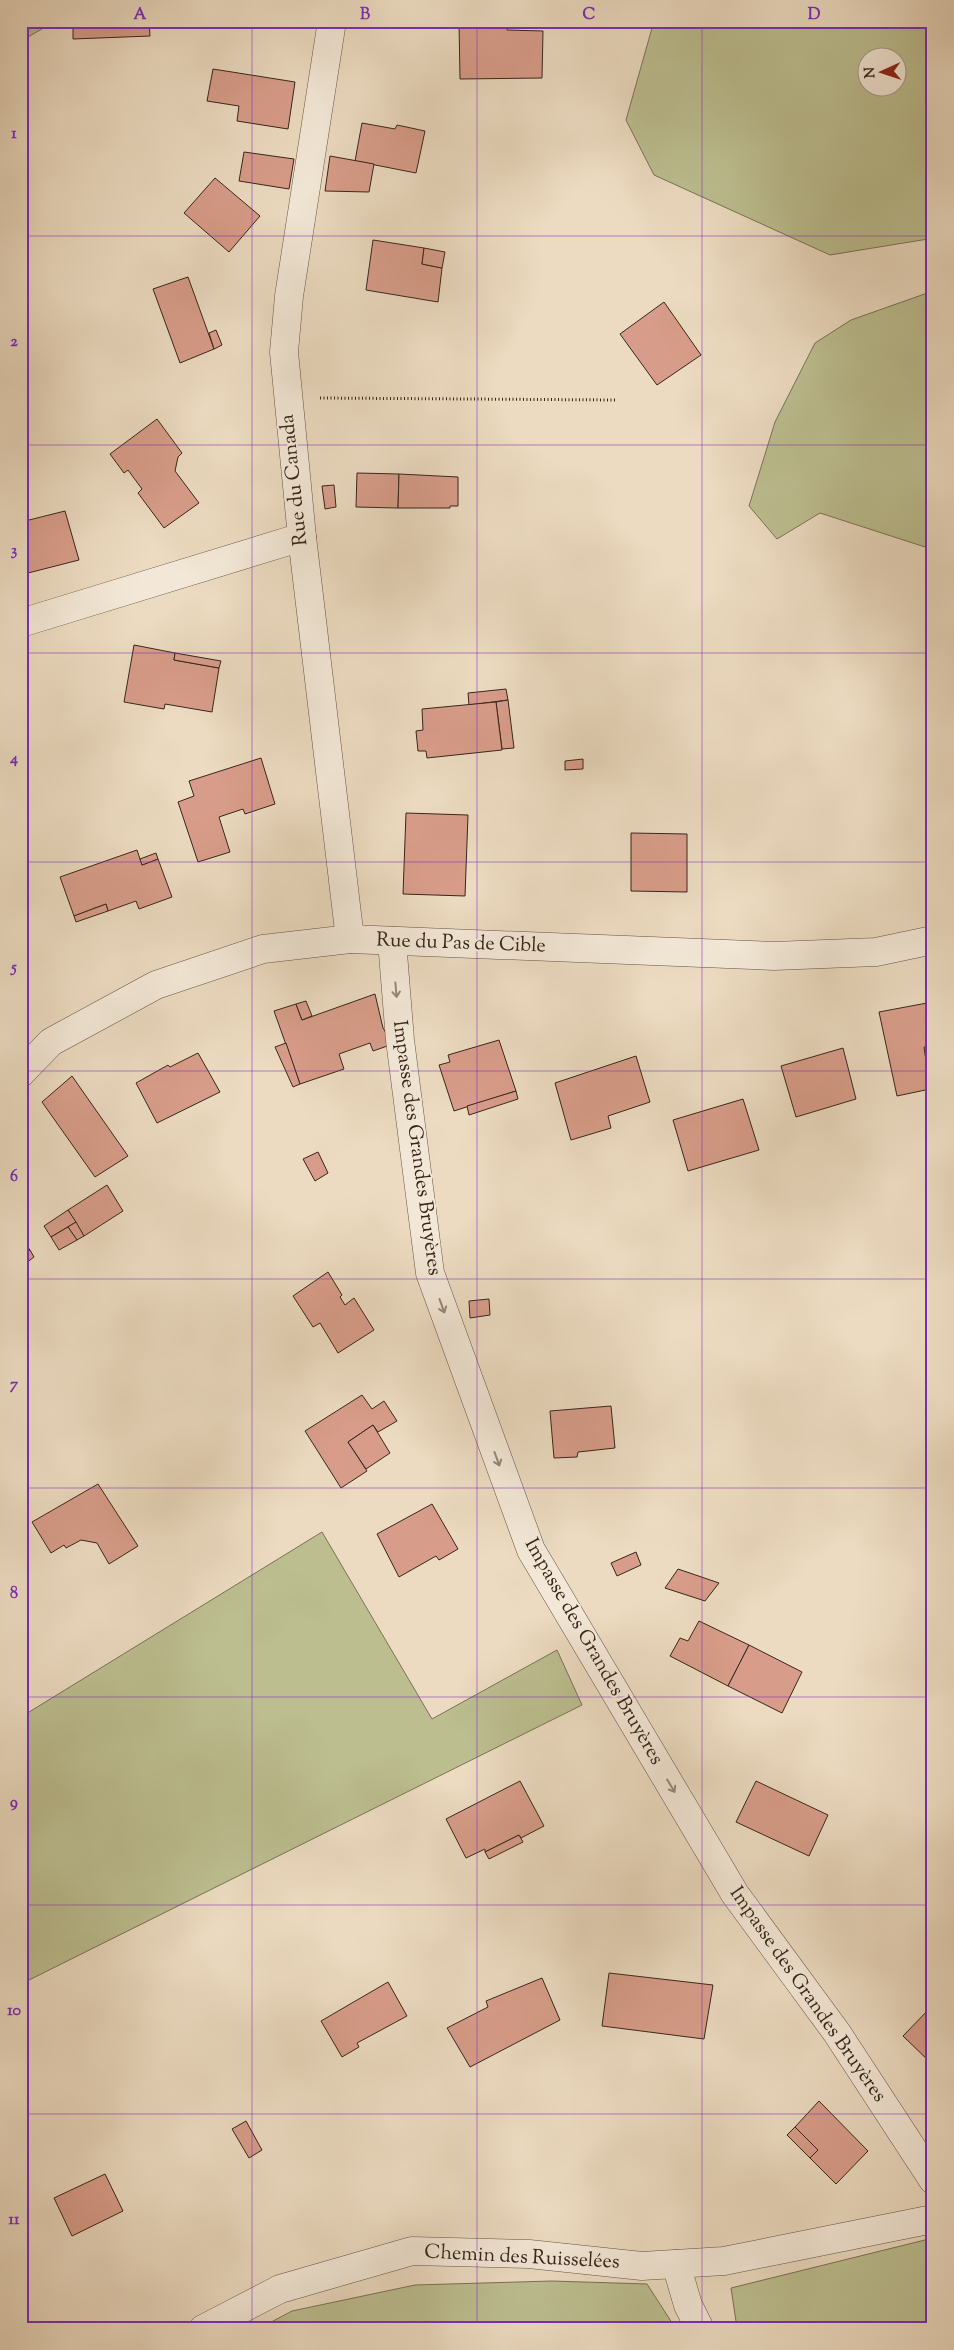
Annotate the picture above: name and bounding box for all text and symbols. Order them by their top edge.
text: A [134,4,147,27]
text: B [360,4,370,27]
text: C [583,4,596,27]
text: D [808,4,821,27]
north arrow [856,48,906,98]
text: N [861,66,881,79]
text: 1 [11,123,17,146]
text: 2 [10,331,18,354]
street label: Rue du Canada [274,413,316,547]
text: 3 [11,540,18,563]
text: 4 [9,748,18,771]
street label: Rue du Pas de Cible [376,927,546,961]
text: 5 [9,957,17,980]
one-way arrow [391,982,401,998]
street label: Impasse des Grandes Bruyères [384,1018,448,1278]
text: 6 [10,1166,18,1189]
one-way arrow [438,1298,447,1313]
text: 7 [10,1374,19,1397]
one-way arrow [493,1450,502,1466]
street label: Impasse des Grandes Bruyères [516,1533,670,1771]
text: 8 [10,1583,18,1606]
one-way arrow [667,1779,677,1793]
text: 9 [10,1792,18,1815]
street label: Impasse des Grandes Bruyères [721,1881,893,2109]
text: 10 [7,2000,21,2023]
text: 11 [9,2209,20,2232]
street label: Chemin des Ruisselées [424,2238,621,2278]

